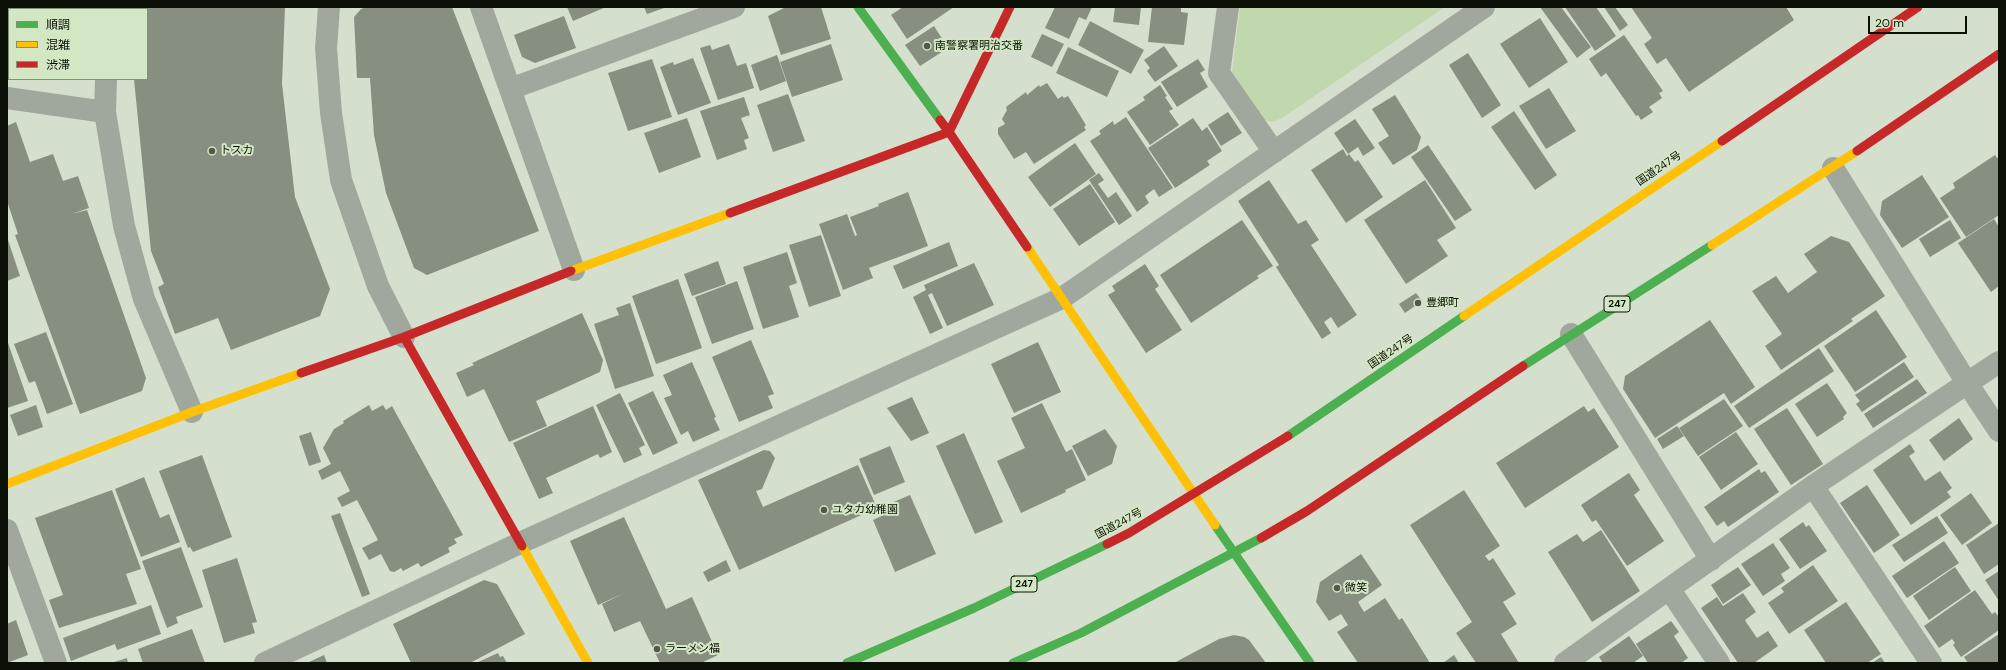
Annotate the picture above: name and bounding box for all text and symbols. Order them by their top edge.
legend [8,8,148,80]
scale bar [1870,8,1969,34]
text: 20 m [1875,15,1904,31]
text: 順調 [46,17,70,33]
text: 混雑 [46,37,70,53]
place label: 南警察署明治交番 [935,39,1023,53]
marker: 南警察署明治交番 [922,41,932,51]
text: 渋滞 [46,57,70,73]
place label: トスカ [220,144,253,158]
marker: トスカ [207,146,217,156]
street label: 国道247号 [1634,149,1684,189]
place label: 豊郷町 [1426,296,1459,310]
road number: 247 [1604,296,1630,312]
marker: 豊郷町 [1413,298,1423,308]
street label: 国道247号 [1366,332,1416,372]
place label: ユタカ幼稚園 [832,503,898,517]
marker: ユタカ幼稚園 [819,505,829,515]
street label: 国道247号 [1093,506,1145,542]
road number: 247 [1011,576,1037,592]
place label: 微笑 [1345,581,1367,595]
marker: 微笑 [1332,583,1342,593]
place label: ラーメン福 [665,642,720,656]
marker: ラーメン福 [652,644,662,654]

